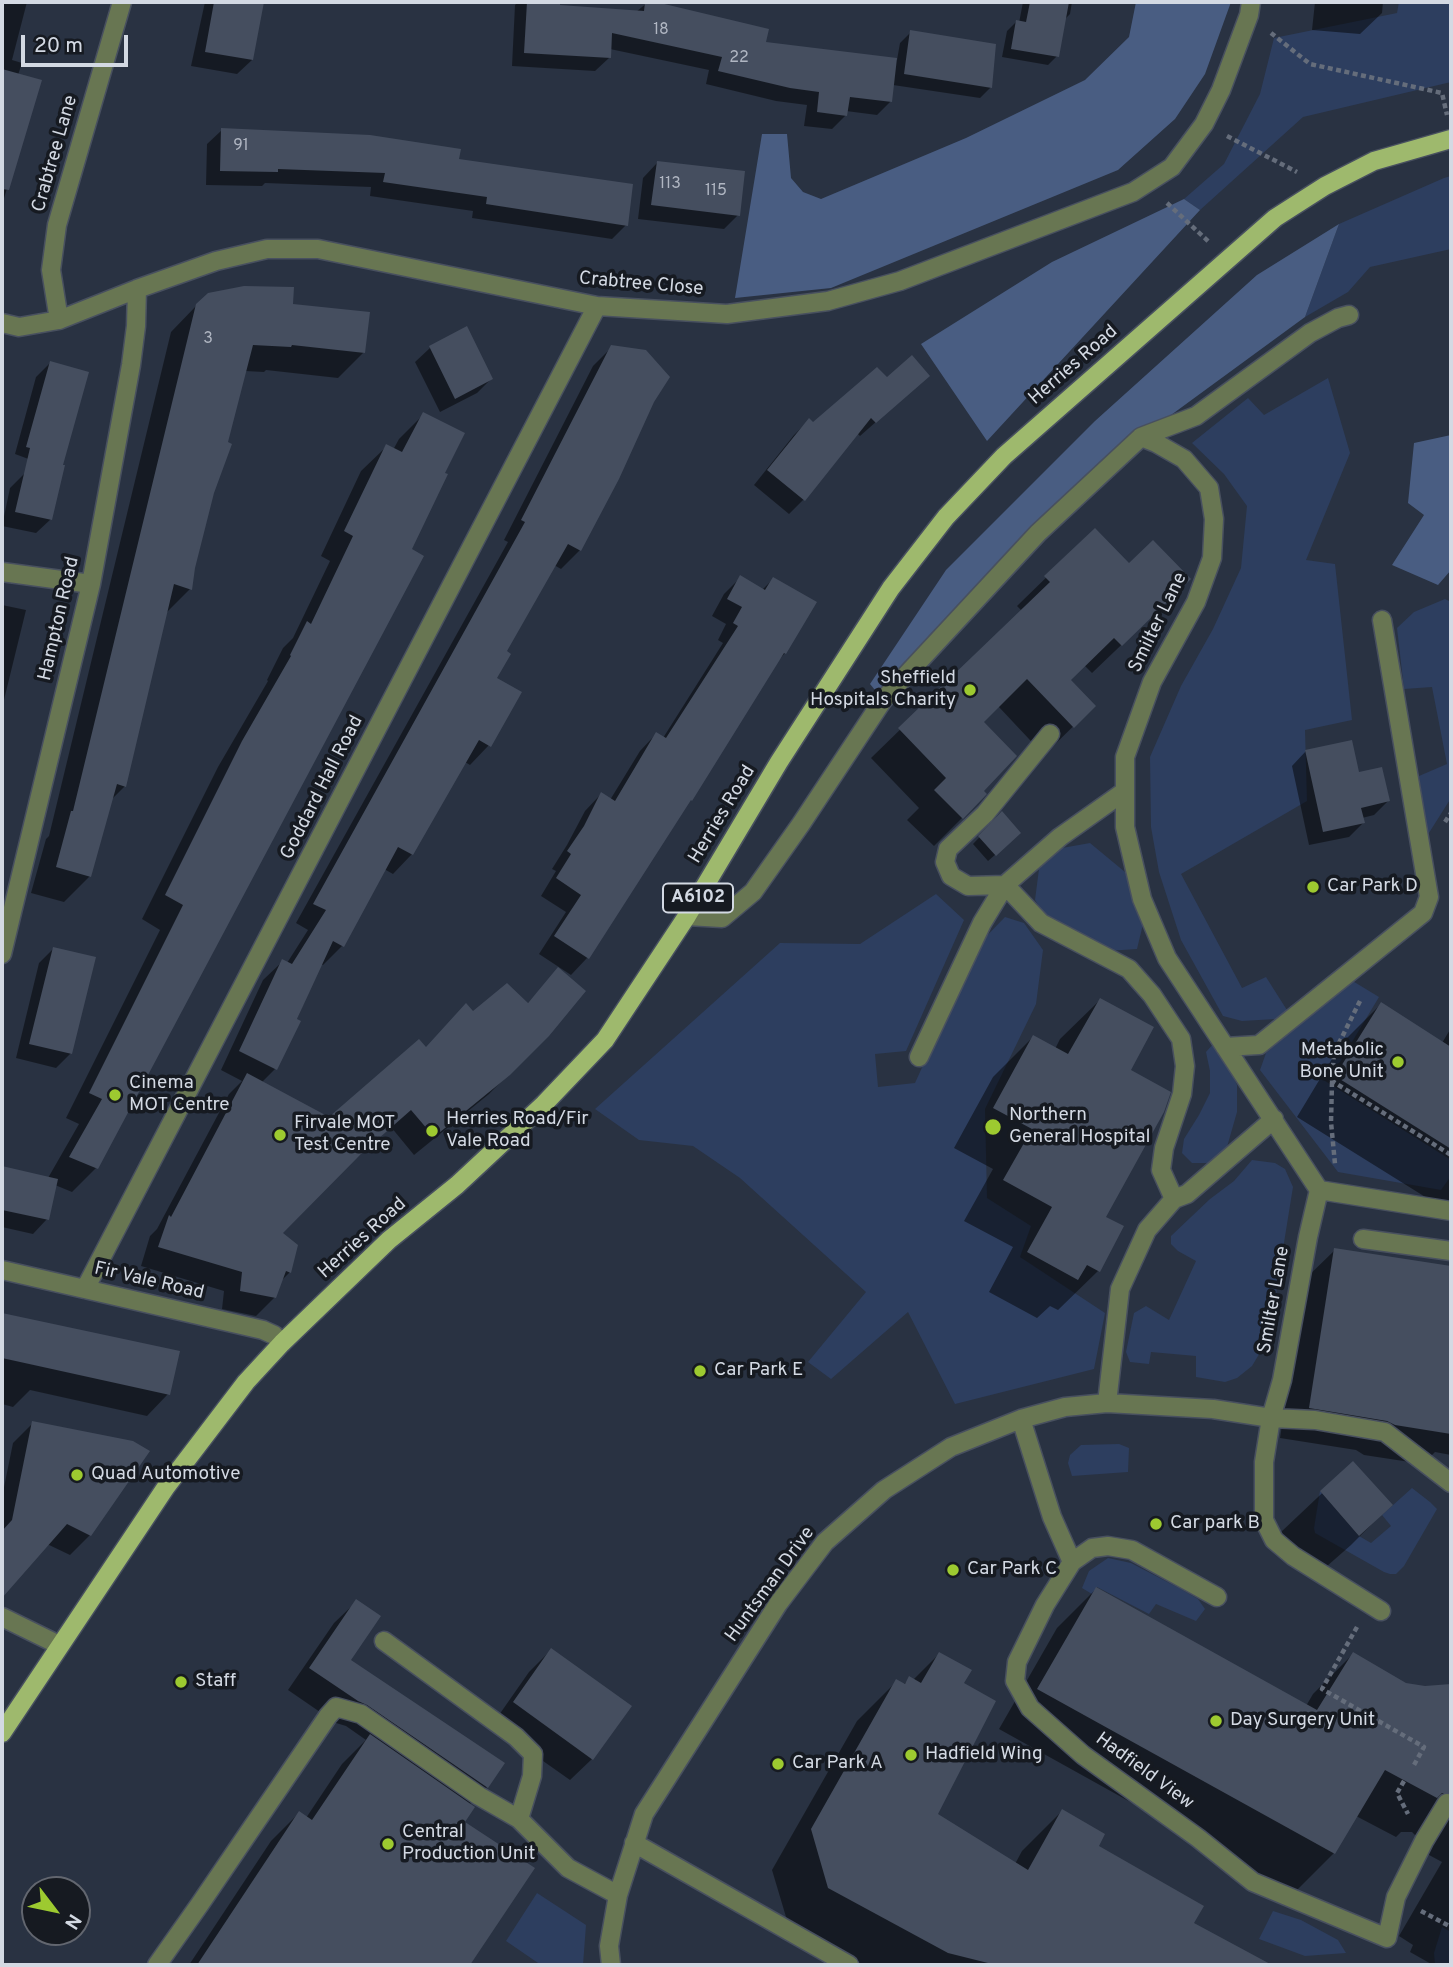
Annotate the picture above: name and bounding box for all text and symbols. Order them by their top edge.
scale bar [24,21,131,65]
house number: 18 [653,21,669,41]
text: 20 m [34,33,83,60]
house number: 22 [729,49,749,69]
street label: Crabtree Lane [28,93,84,215]
house number: 91 [233,137,249,157]
house number: 113 [659,175,681,195]
house number: 115 [705,182,727,202]
street label: Crabtree Close [578,268,704,302]
street label: Herries Road [1025,321,1123,411]
house number: 3 [203,330,213,350]
street label: Hampton Road [35,555,85,683]
street label: Smilter Lane [1125,569,1193,677]
place label: Sheffield Hospitals Charity [810,668,956,712]
marker: Sheffield Hospitals Charity [962,682,978,698]
street label: Goddard Hall Road [277,712,369,864]
street label: Herries Road [685,762,761,868]
place label: Car Park D [1327,876,1418,898]
marker: Car Park D [1305,879,1321,895]
road number: A6102 [663,884,733,912]
place label: Metabolic Bone Unit [1299,1040,1384,1084]
marker: Metabolic Bone Unit [1390,1054,1406,1070]
place label: Cinema MOT Centre [129,1073,230,1117]
marker: Cinema MOT Centre [107,1087,123,1103]
place label: Northern General Hospital [1009,1105,1151,1149]
place label: Herries Road/Fir Vale Road [446,1109,589,1153]
place label: Firvale MOT Test Centre [294,1113,395,1157]
marker: Northern General Hospital [983,1117,1003,1137]
marker: Herries Road/Fir Vale Road [424,1123,440,1139]
marker: Firvale MOT Test Centre [272,1127,288,1143]
street label: Herries Road [314,1194,412,1284]
street label: Smilter Lane [1254,1245,1296,1355]
street label: Fir Vale Road [92,1258,206,1306]
place label: Car Park E [714,1360,803,1382]
marker: Car Park E [692,1363,708,1379]
place label: Quad Automotive [91,1464,240,1486]
marker: Quad Automotive [69,1467,85,1483]
place label: Car park B [1170,1513,1260,1535]
marker: Car park B [1148,1516,1164,1532]
street label: Huntsman Drive [721,1523,821,1647]
place label: Car Park C [967,1559,1057,1581]
marker: Car Park C [945,1562,961,1578]
place label: Staff [195,1671,236,1693]
marker: Staff [173,1674,189,1690]
place label: Day Surgery Unit [1230,1710,1375,1732]
marker: Day Surgery Unit [1208,1713,1224,1729]
street label: Hadfield View [1090,1729,1198,1815]
place label: Hadfield Wing [925,1744,1043,1766]
marker: Hadfield Wing [903,1747,919,1763]
place label: Car Park A [792,1753,883,1775]
marker: Car Park A [770,1756,786,1772]
place label: Central Production Unit [402,1822,535,1866]
marker: Central Production Unit [380,1836,396,1852]
north arrow [21,1876,91,1946]
text: N [58,1909,86,1933]

